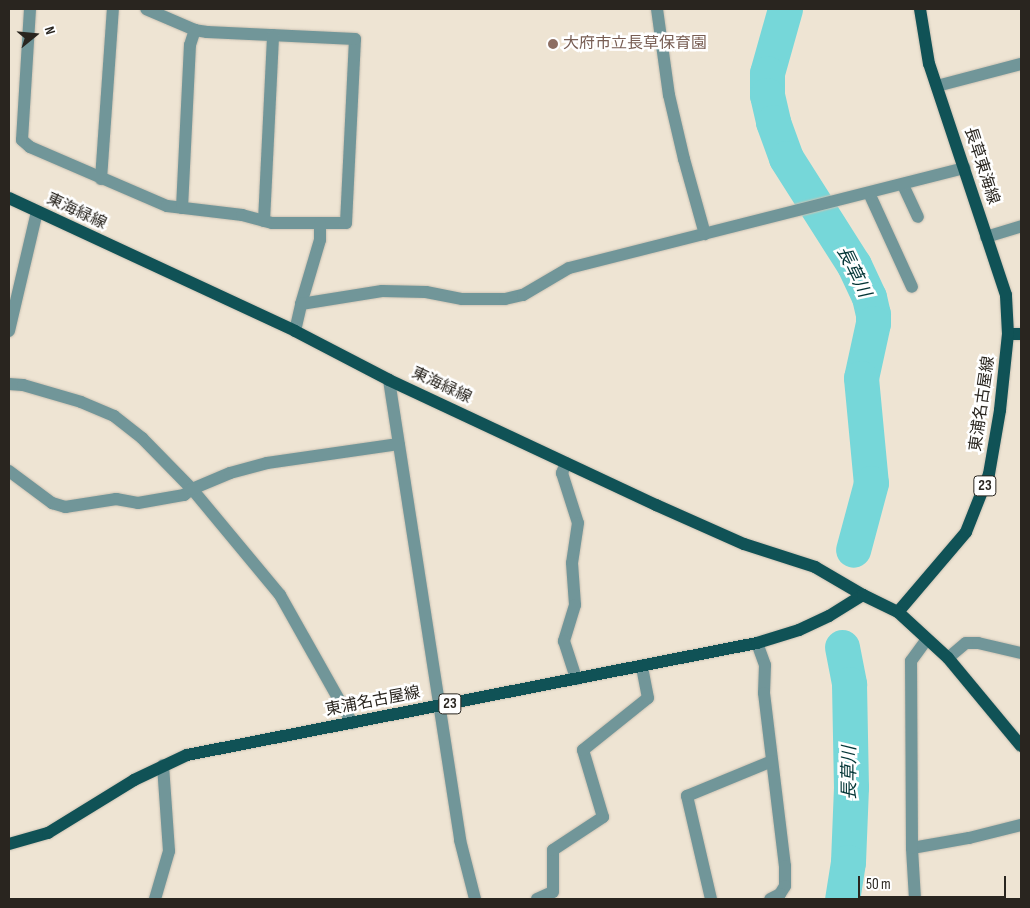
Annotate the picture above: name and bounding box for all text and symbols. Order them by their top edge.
north arrow [10,10,60,60]
text: N [41,24,59,37]
place label: 大府市立長草保育園 [563,34,707,54]
marker: 大府市立長草保育園 [547,38,559,50]
street label: 長草東海線 [960,125,1002,207]
street label: 東海緑線 [43,190,109,234]
water label: 長草川 [831,243,875,301]
street label: 東浦名古屋線 [967,355,999,453]
street label: 東海緑線 [408,364,474,408]
road number: 23 [972,474,998,498]
street label: 東浦名古屋線 [324,683,422,721]
road number: 23 [438,692,462,716]
water label: 長草川 [839,746,861,800]
scale bar [860,866,1008,898]
text: 50 m [866,875,891,894]

